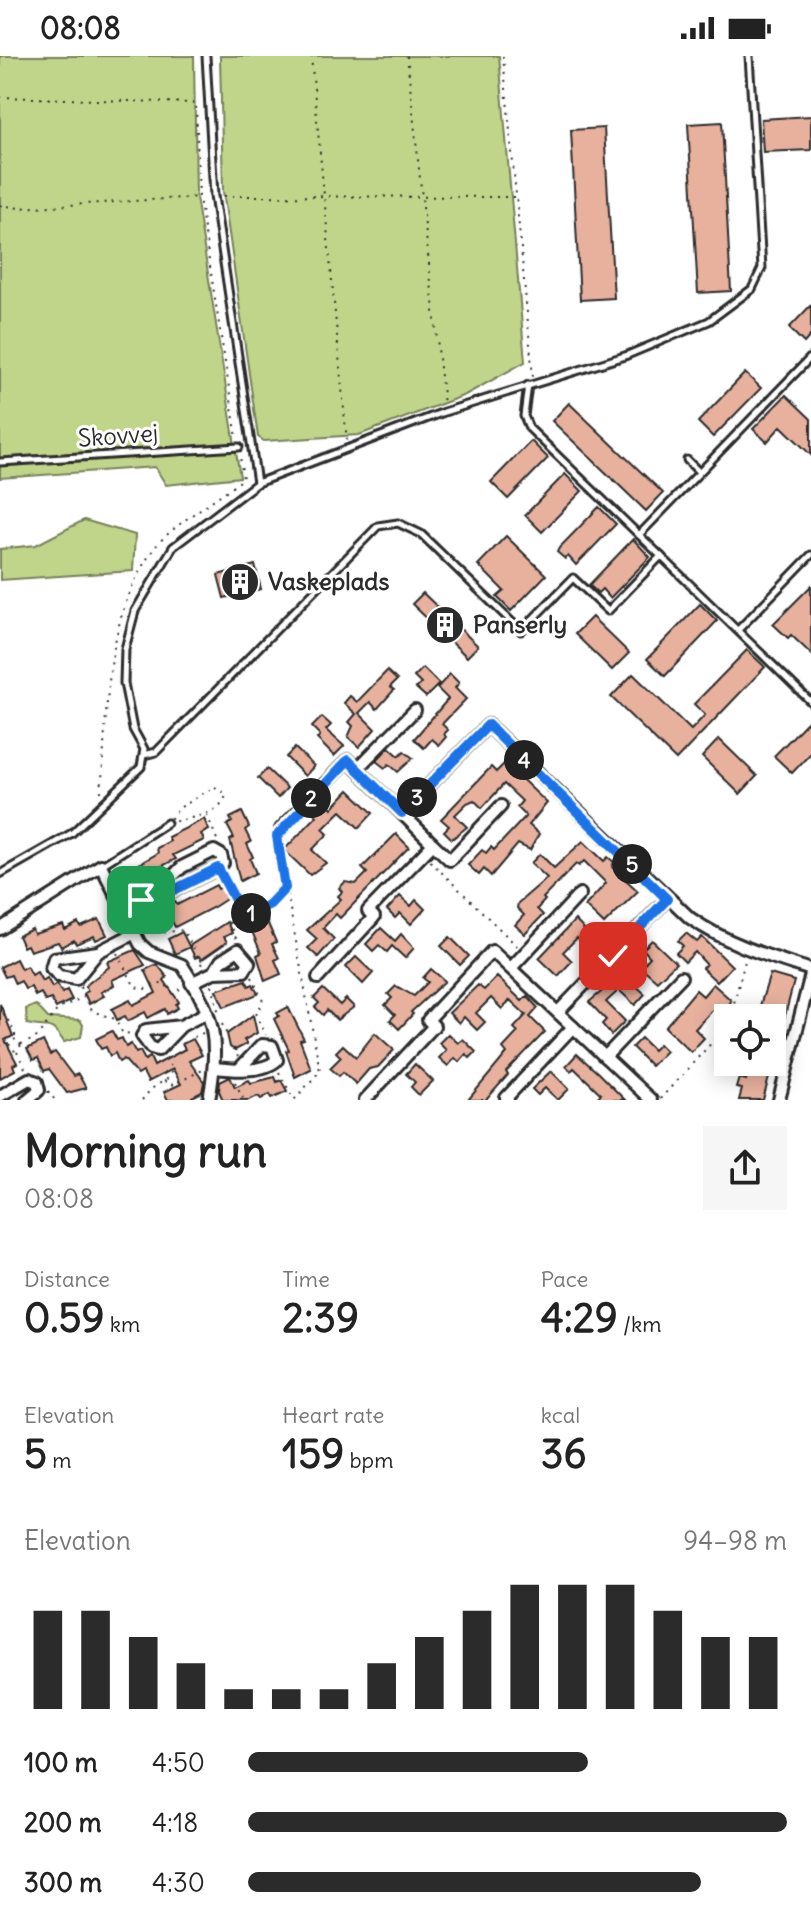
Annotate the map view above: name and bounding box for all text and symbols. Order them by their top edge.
text: 08:08 [40,9,121,47]
street label: Skovvej [77,417,159,453]
building icon: Vaskeplads [219,561,261,603]
place label: Vaskeplads [268,566,389,596]
building icon: Panserly [424,604,466,646]
place label: Panserly [473,609,567,639]
pin: 4 [504,740,544,780]
text: 4 [518,746,530,774]
pin: 3 [397,777,437,817]
pin: 2 [291,778,331,818]
text: 3 [411,783,423,811]
text: 2 [305,784,317,812]
pin: 5 [612,844,652,884]
text: 5 [626,850,638,878]
pin [107,866,175,934]
icon: arrive [119,878,163,922]
pin: 1 [231,893,271,933]
text: 1 [247,899,255,927]
pin [579,922,647,990]
icon: check [591,934,635,978]
map controls [714,1004,786,1076]
button: locate [714,1004,786,1076]
text: Morning run [24,1124,267,1179]
button: share [703,1126,787,1210]
text: 08:08 [24,1182,94,1215]
text: Distance [24,1265,110,1293]
text: Time [282,1265,330,1293]
text: Pace [541,1265,588,1293]
text: 0.59 [24,1293,105,1343]
text: 2:39 [282,1293,359,1343]
text: 4:29 [541,1293,618,1343]
text: km [105,1310,140,1338]
text: /km [618,1310,662,1338]
text: Elevation [24,1401,114,1429]
text: Heart rate [282,1401,384,1429]
text: kcal [541,1401,580,1429]
text: 5 [24,1429,47,1479]
text: 159 [282,1429,344,1479]
text: 36 [541,1429,586,1479]
text: m [47,1446,72,1474]
text: bpm [344,1446,393,1474]
text: Elevation [24,1524,131,1557]
text: 94–98 m [683,1524,787,1557]
text: 100 m [24,1746,98,1779]
text: 4:50 [152,1746,205,1779]
text: 200 m [24,1806,101,1839]
text: 4:18 [152,1806,198,1839]
text: 300 m [24,1866,102,1899]
text: 4:30 [152,1866,205,1899]

